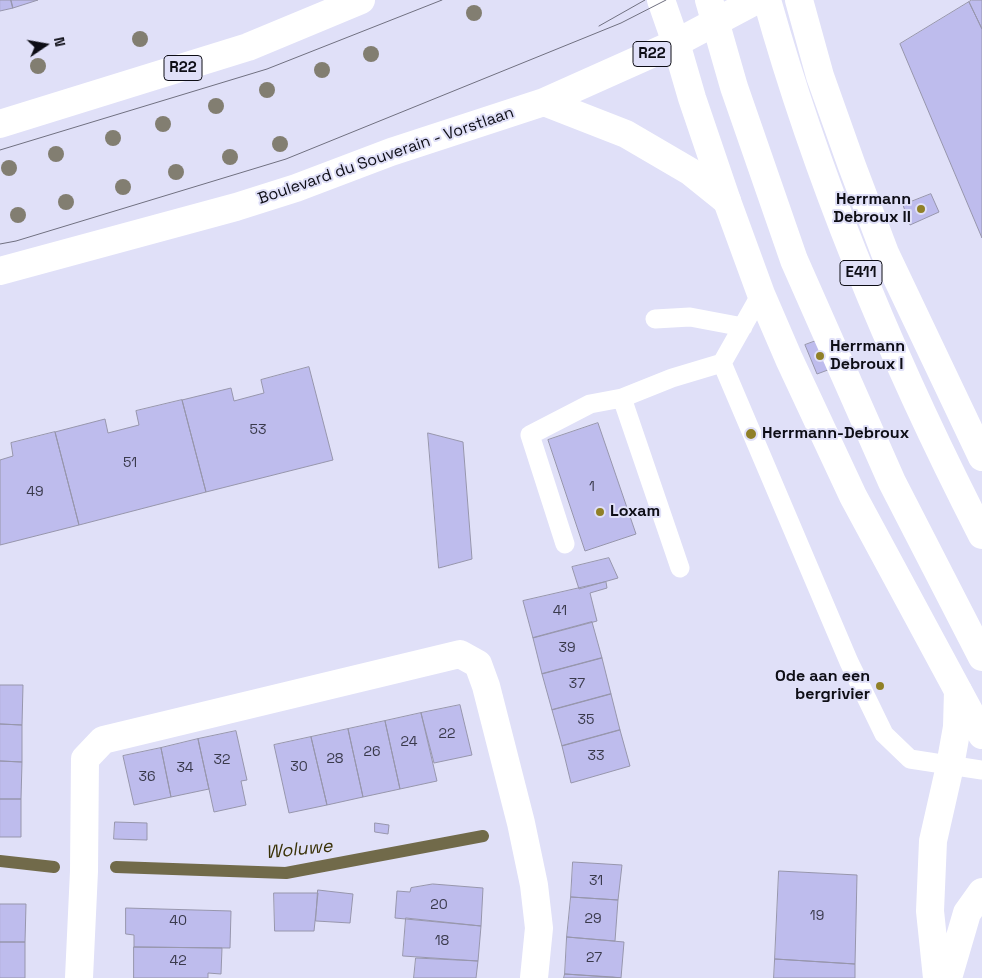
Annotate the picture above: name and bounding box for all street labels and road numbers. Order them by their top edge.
road number: R22 [633,42,671,66]
road number: R22 [164,56,202,80]
street label: Boulevard du Souverain - Vorstlaan [255,103,517,209]
road number: E411 [840,260,882,286]

